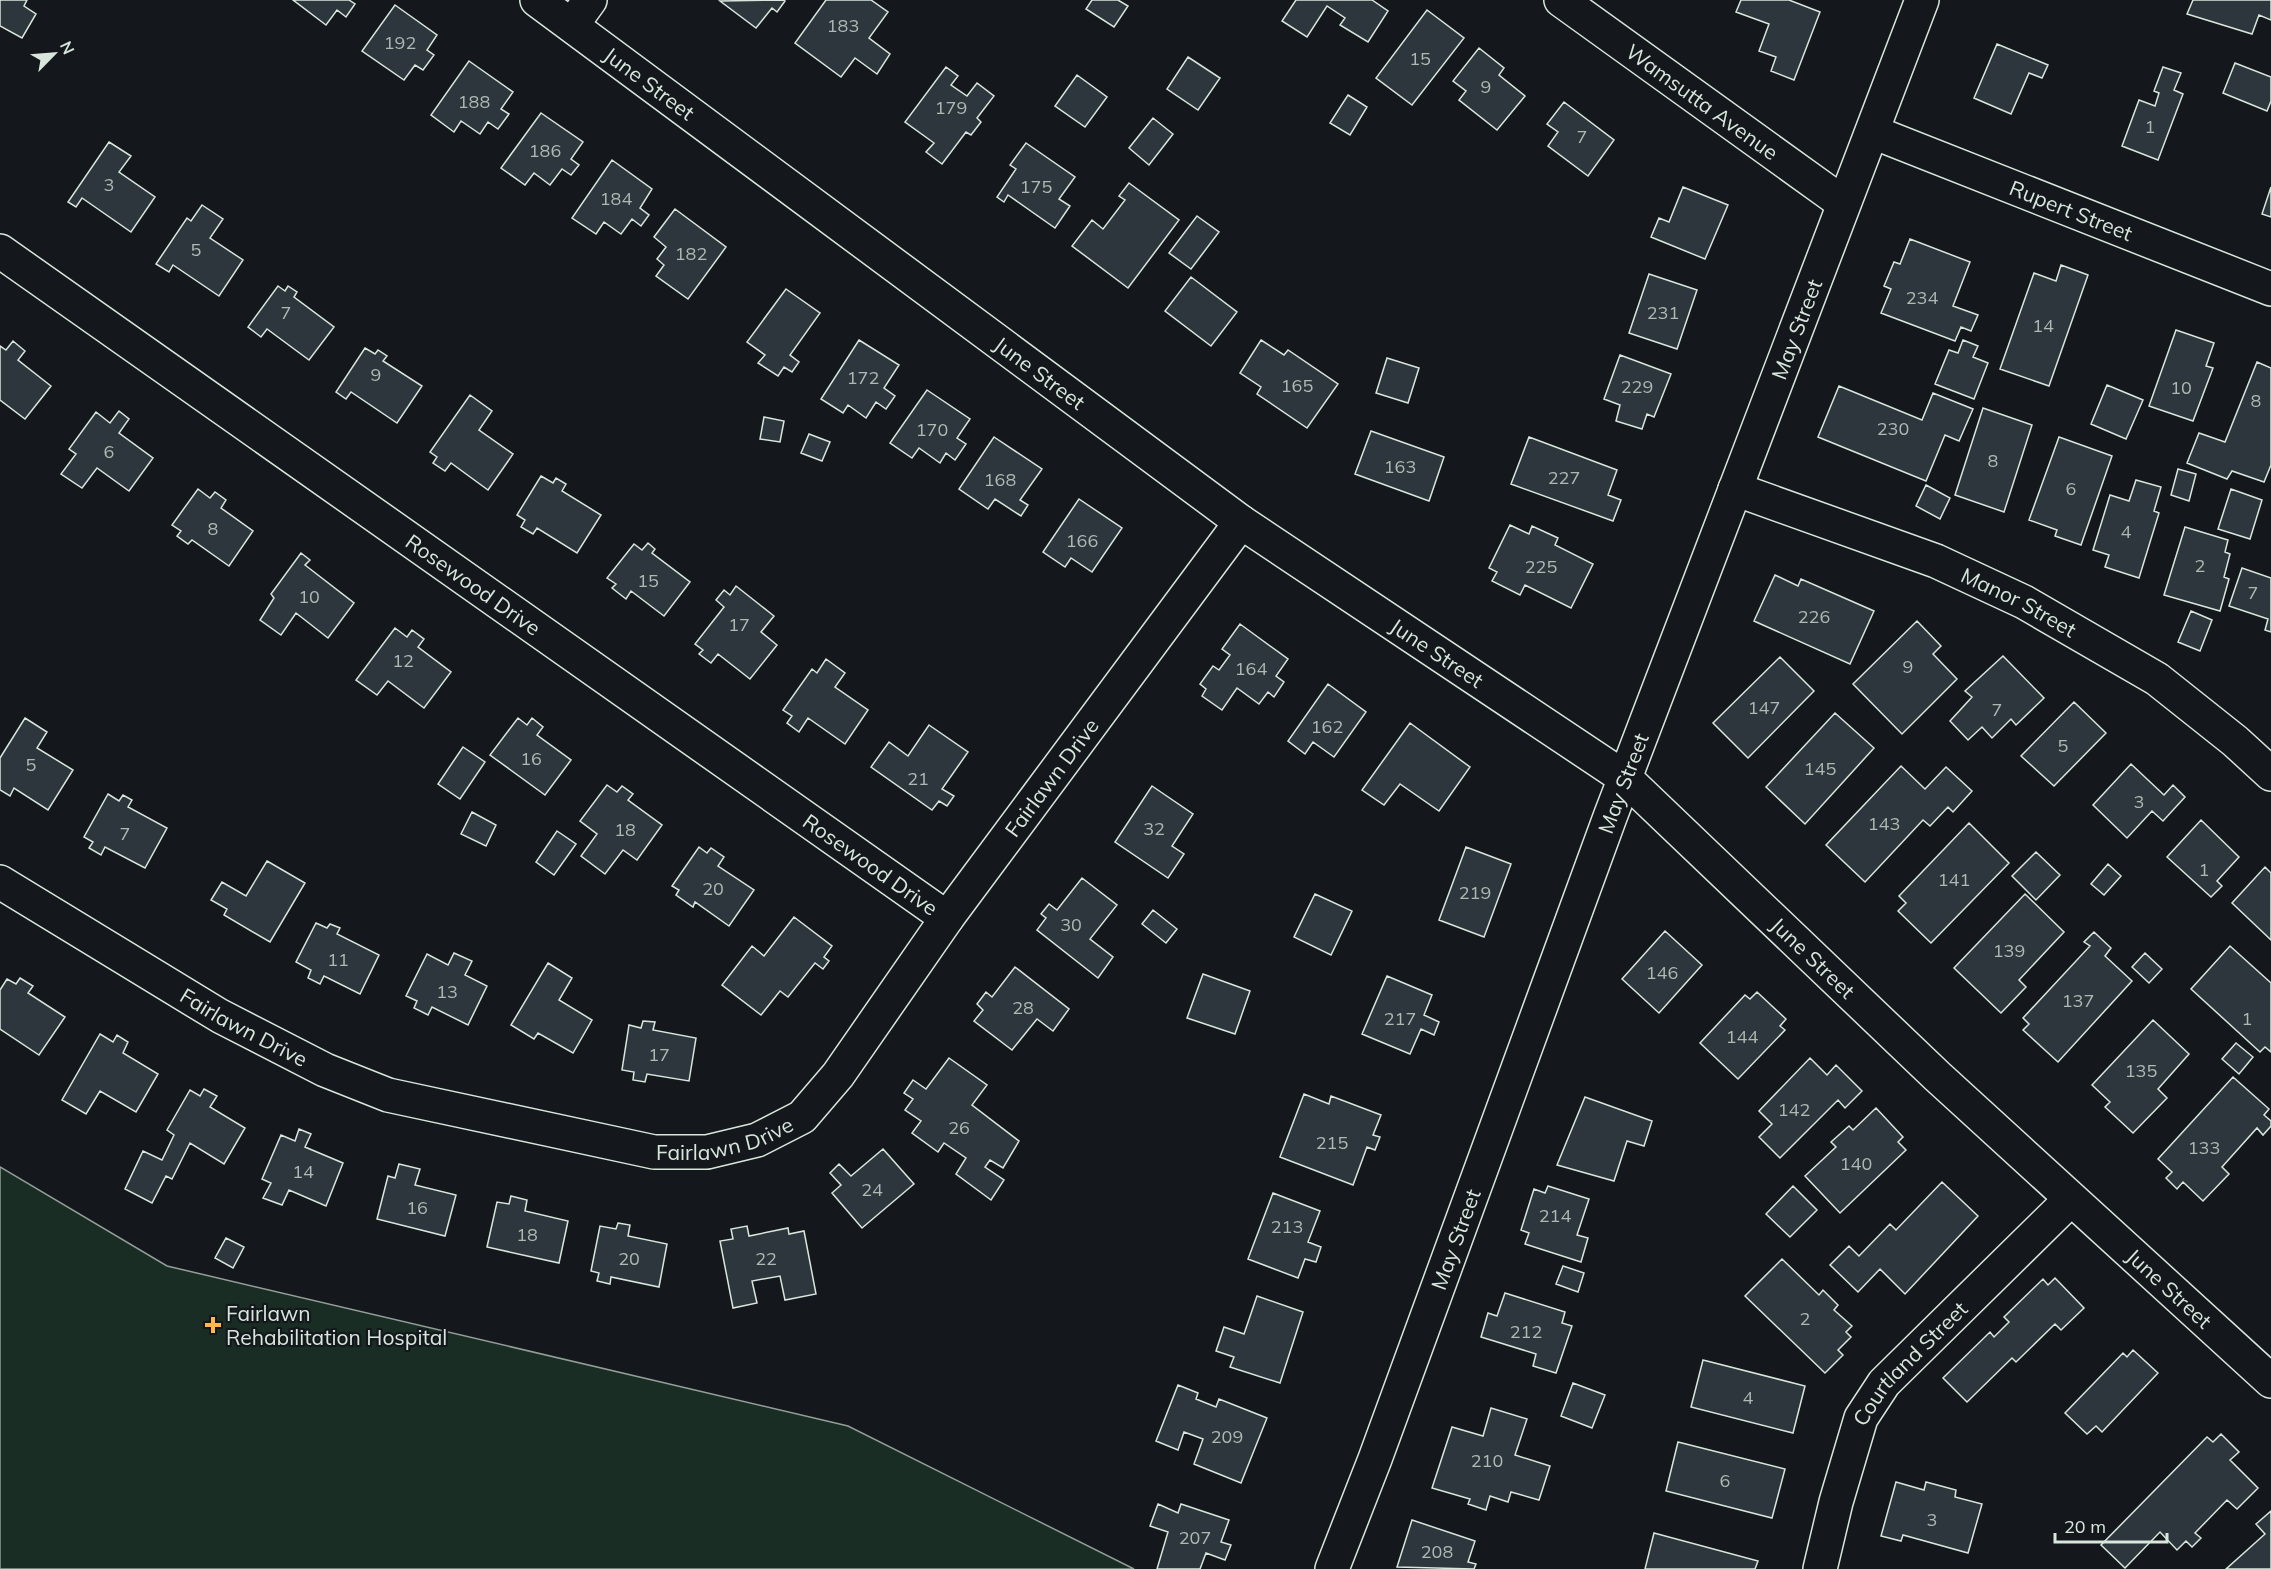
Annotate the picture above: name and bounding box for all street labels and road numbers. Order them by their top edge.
street label: Wamsutta Avenue [1621,38,1783,165]
street label: June Street [599,41,700,126]
street label: Rupert Street [2006,174,2136,246]
street label: May Street [1765,275,1827,383]
street label: June Street [989,331,1090,415]
street label: Rosewood Drive [401,528,546,641]
street label: Manor Street [1957,562,2081,643]
street label: June Street [1386,612,1488,693]
street label: Fairlawn Drive [999,713,1104,842]
street label: May Street [1592,729,1654,837]
street label: Rosewood Drive [798,808,943,921]
street label: June Street [1766,911,1861,1004]
street label: Fairlawn Drive [176,982,312,1072]
street label: Fairlawn Drive [656,1111,797,1165]
street label: May Street [1425,1185,1486,1293]
street label: June Street [2121,1243,2217,1334]
street label: Courtland Street [1847,1296,1972,1430]

